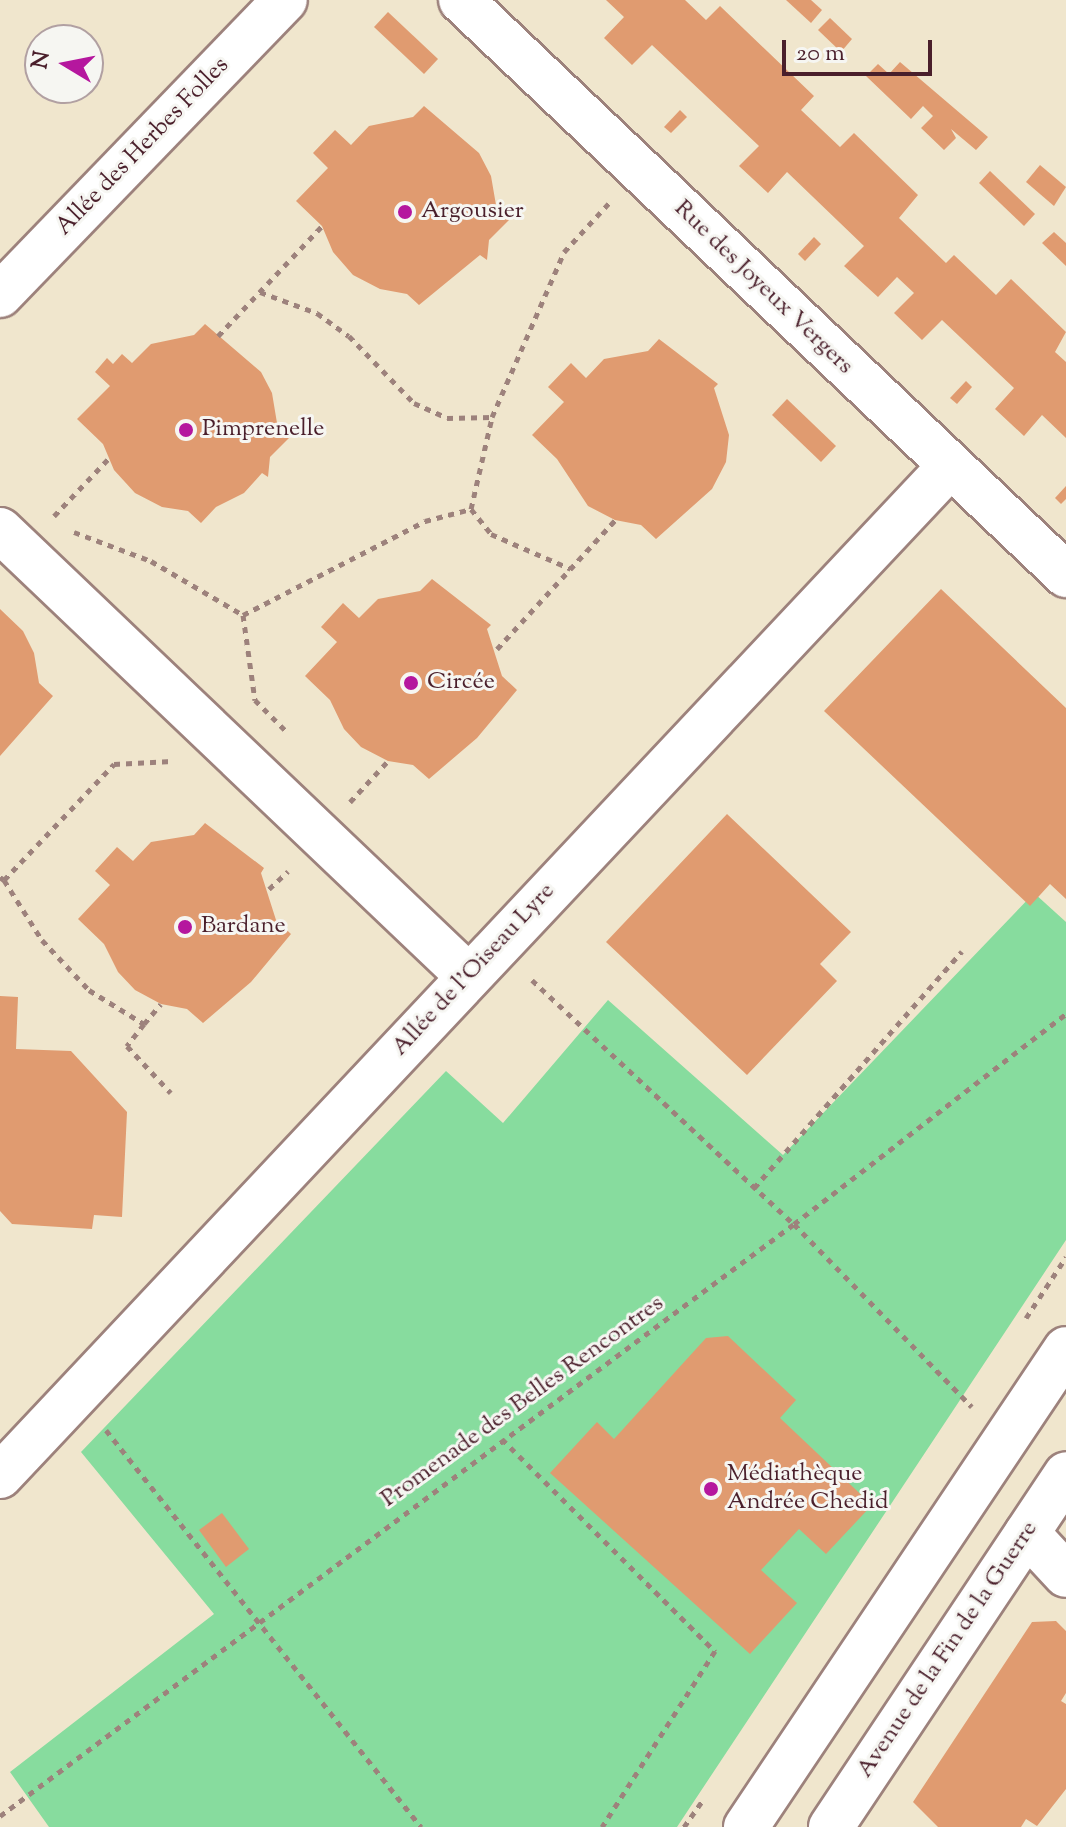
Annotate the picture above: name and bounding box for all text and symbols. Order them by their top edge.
north arrow [24,24,104,104]
scale bar [786,24,936,74]
text: 20 m [796,37,845,71]
text: N [25,49,60,72]
street label: Allée des Herbes Folles [50,52,236,242]
street label: Rue des Joyeux Vergers [667,195,859,381]
place label: Argousier [421,198,524,226]
marker: Argousier [396,203,414,221]
place label: Pimprenelle [202,416,324,444]
marker: Pimprenelle [177,421,195,439]
place label: Circée [427,669,495,697]
marker: Circée [402,674,420,692]
street label: Allée de l'Oiseau Lyre [386,878,562,1062]
place label: Bardane [201,913,286,941]
marker: Bardane [176,918,194,936]
street label: Promenade des Belles Rencontres [376,1290,670,1514]
place label: Médiathèque Andrée Chedid [727,1461,888,1517]
marker: Médiathèque Andrée Chedid [702,1480,720,1498]
street label: Avenue de la Fin de la Guerre [851,1516,1045,1784]

